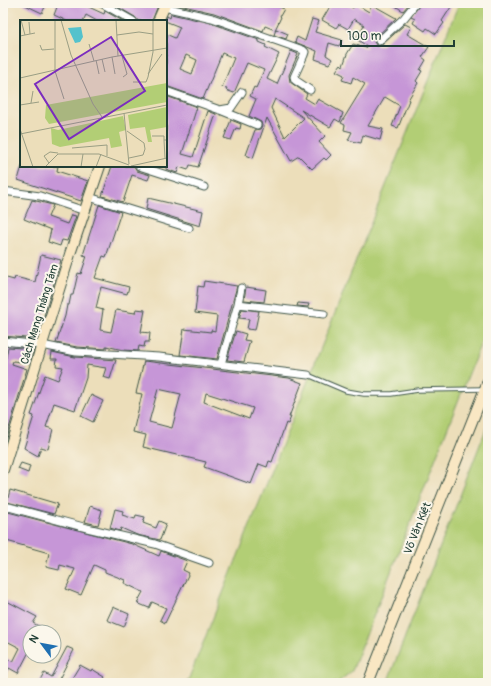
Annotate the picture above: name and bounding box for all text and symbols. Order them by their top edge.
inset map [20,20,167,167]
scale bar [341,22,454,48]
text: 100 m [347,29,382,44]
street label: Cách Mạng Tháng Tám [18,262,61,366]
street label: Võ Văn Kiệt [401,500,434,556]
north arrow [22,624,62,664]
text: N [26,632,42,646]

